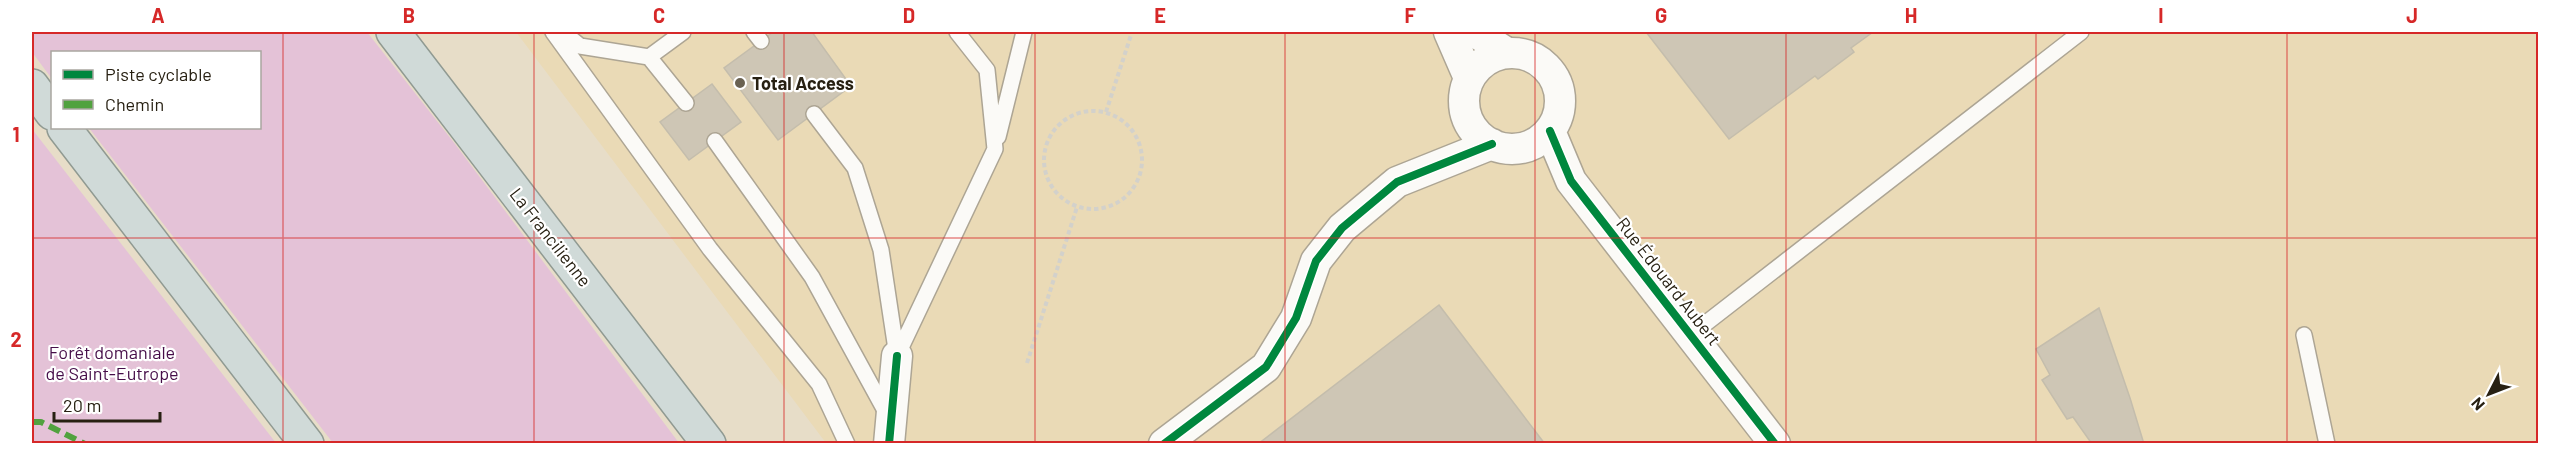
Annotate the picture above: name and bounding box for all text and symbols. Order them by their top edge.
text: A [151,3,165,27]
text: B [403,3,415,27]
text: C [653,3,665,27]
text: D [903,3,915,27]
text: E [1154,3,1166,27]
text: F [1404,3,1416,27]
text: G [1655,3,1667,27]
text: H [1905,3,1917,27]
text: I [2158,3,2164,27]
text: J [2406,3,2418,27]
legend [51,51,261,129]
text: Piste cyclable [105,63,212,85]
place label: Total Access [752,72,854,94]
marker: Total Access [733,76,747,90]
text: Chemin [105,93,164,115]
text: 1 [12,122,20,146]
street label: La Francilienne [506,183,596,291]
street label: Rue Édouard Aubert [1612,213,1726,349]
text: 2 [10,327,22,351]
park label: Forêt domaniale de Saint-Eutrope [45,341,179,384]
north arrow [2459,364,2519,424]
scale bar [54,385,160,423]
text: 20 m [63,394,101,416]
text: N [2467,394,2488,415]

